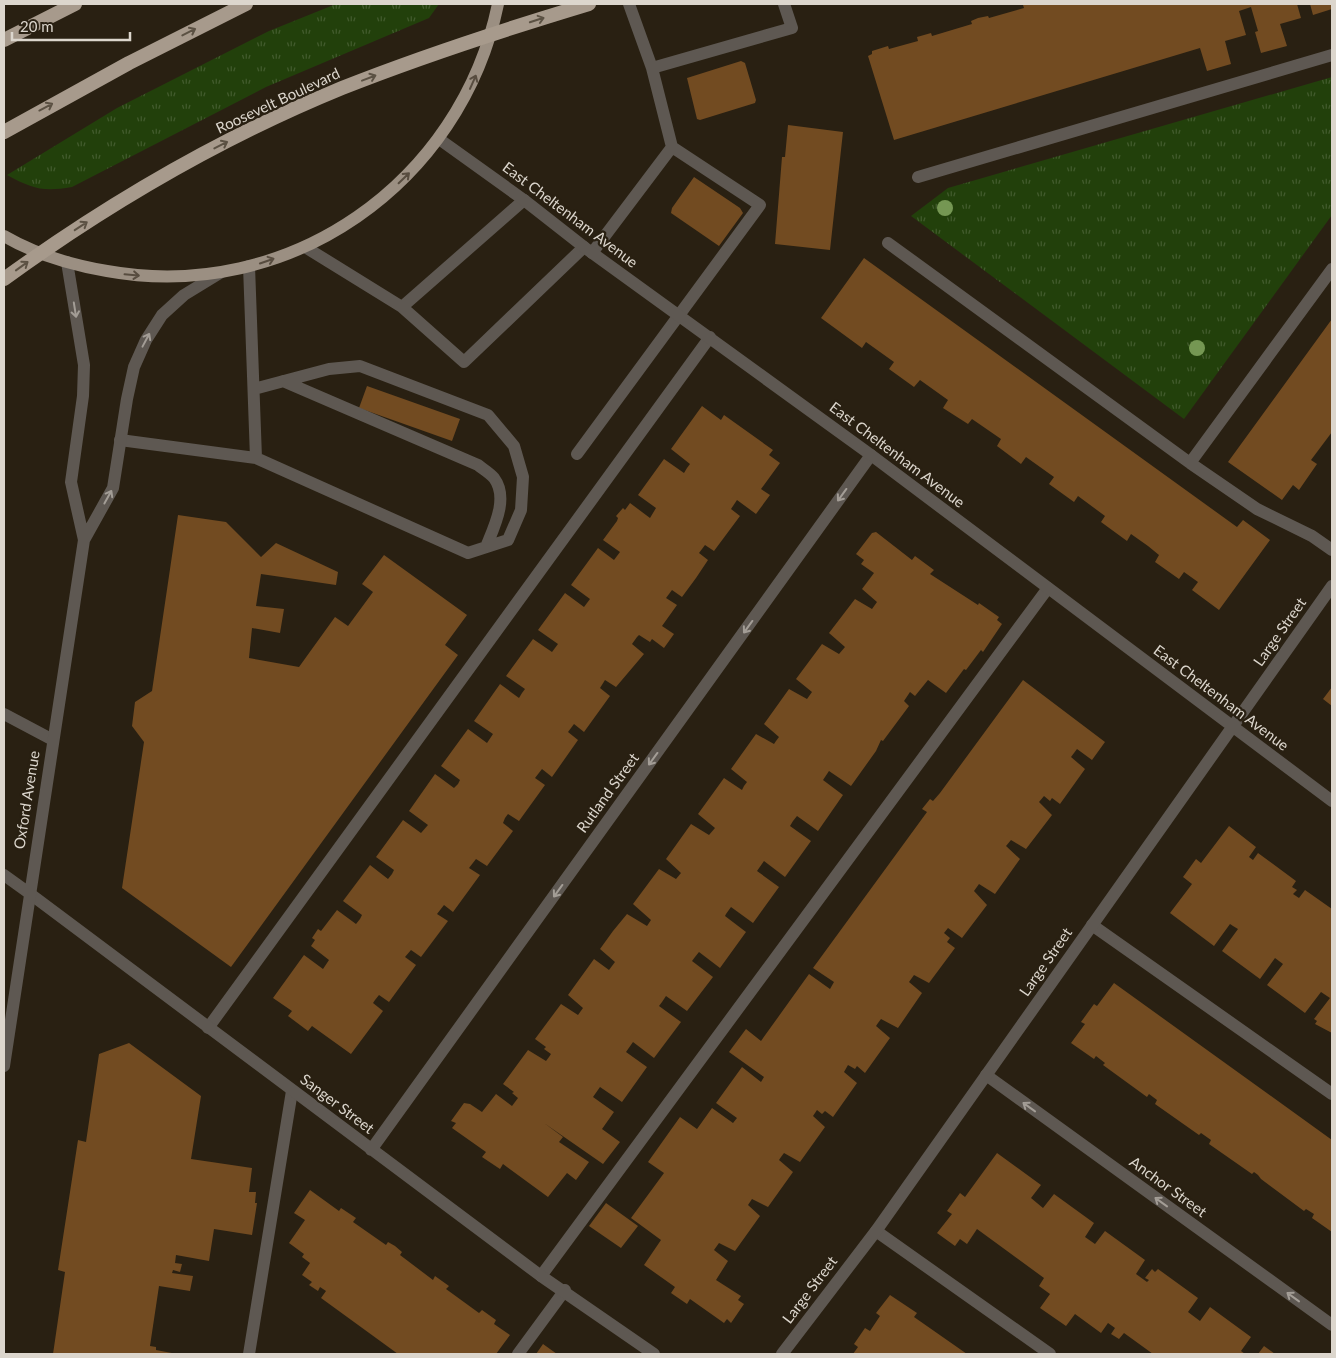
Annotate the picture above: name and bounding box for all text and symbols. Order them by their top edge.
scale bar [12,10,130,42]
one-way arrow [529,15,545,24]
text: 20 m [20,17,54,35]
one-way arrow [182,27,197,37]
street label: Roosevelt Boulevard [213,63,342,137]
one-way arrow [361,73,376,82]
one-way arrow [469,75,479,90]
one-way arrow [38,102,52,112]
one-way arrow [214,140,229,150]
street label: East Cheltenham Avenue [500,158,642,271]
one-way arrow [398,172,411,184]
one-way arrow [73,221,87,231]
one-way arrow [259,256,275,266]
one-way arrow [15,261,29,271]
one-way arrow [124,270,140,280]
one-way arrow [71,302,81,318]
one-way arrow [141,333,151,348]
street label: East Cheltenham Avenue [827,398,969,511]
one-way arrow [837,488,847,502]
one-way arrow [104,490,113,505]
street label: Large Street [1249,593,1310,669]
one-way arrow [742,620,753,633]
street label: East Cheltenham Avenue [1151,641,1293,754]
street label: Oxford Avenue [9,749,43,850]
street label: Rutland Street [572,749,642,836]
one-way arrow [648,752,658,766]
one-way arrow [553,884,563,898]
street label: Large Street [1015,923,1076,999]
street label: Sanger Street [297,1070,379,1137]
one-way arrow [1022,1102,1036,1112]
street label: Anchor Street [1126,1152,1211,1221]
one-way arrow [1154,1197,1168,1207]
street label: Large Street [778,1252,841,1327]
one-way arrow [1286,1292,1300,1302]

